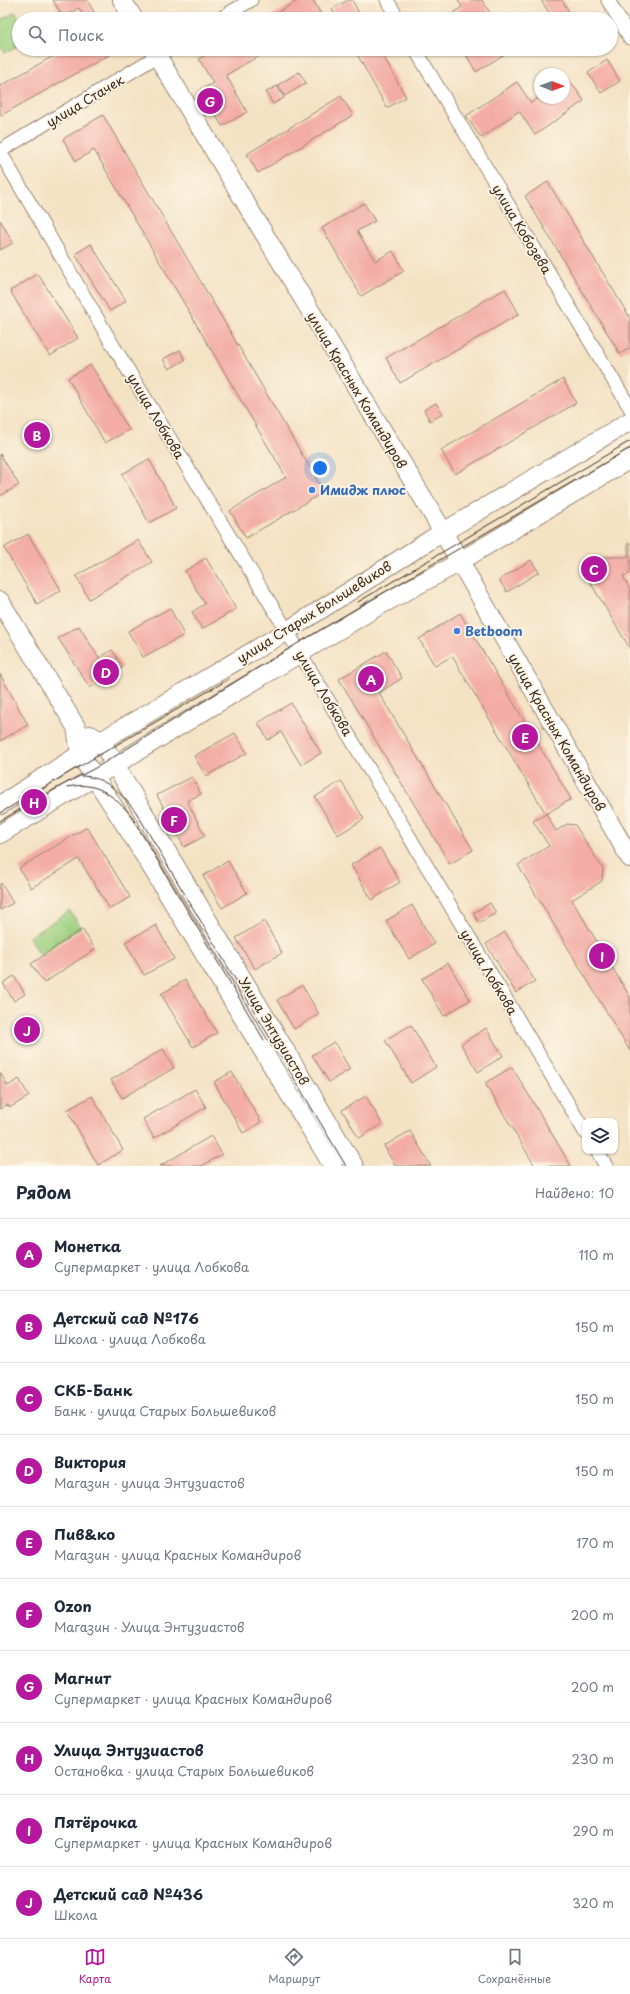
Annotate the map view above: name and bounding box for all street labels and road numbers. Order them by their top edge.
street label: улица Стачек [42,70,127,131]
street label: улица Кобозева [488,180,557,278]
street label: улица Красных Командиров [303,308,412,472]
street label: улица Лобкова [123,369,190,463]
street label: улица Старых Большевиков [233,556,395,667]
street label: улица Лобкова [291,646,358,740]
street label: улица Красных Командиров [504,649,611,815]
street label: улица Лобкова [456,925,523,1019]
street label: Улица Энтузиастов [235,973,314,1088]

